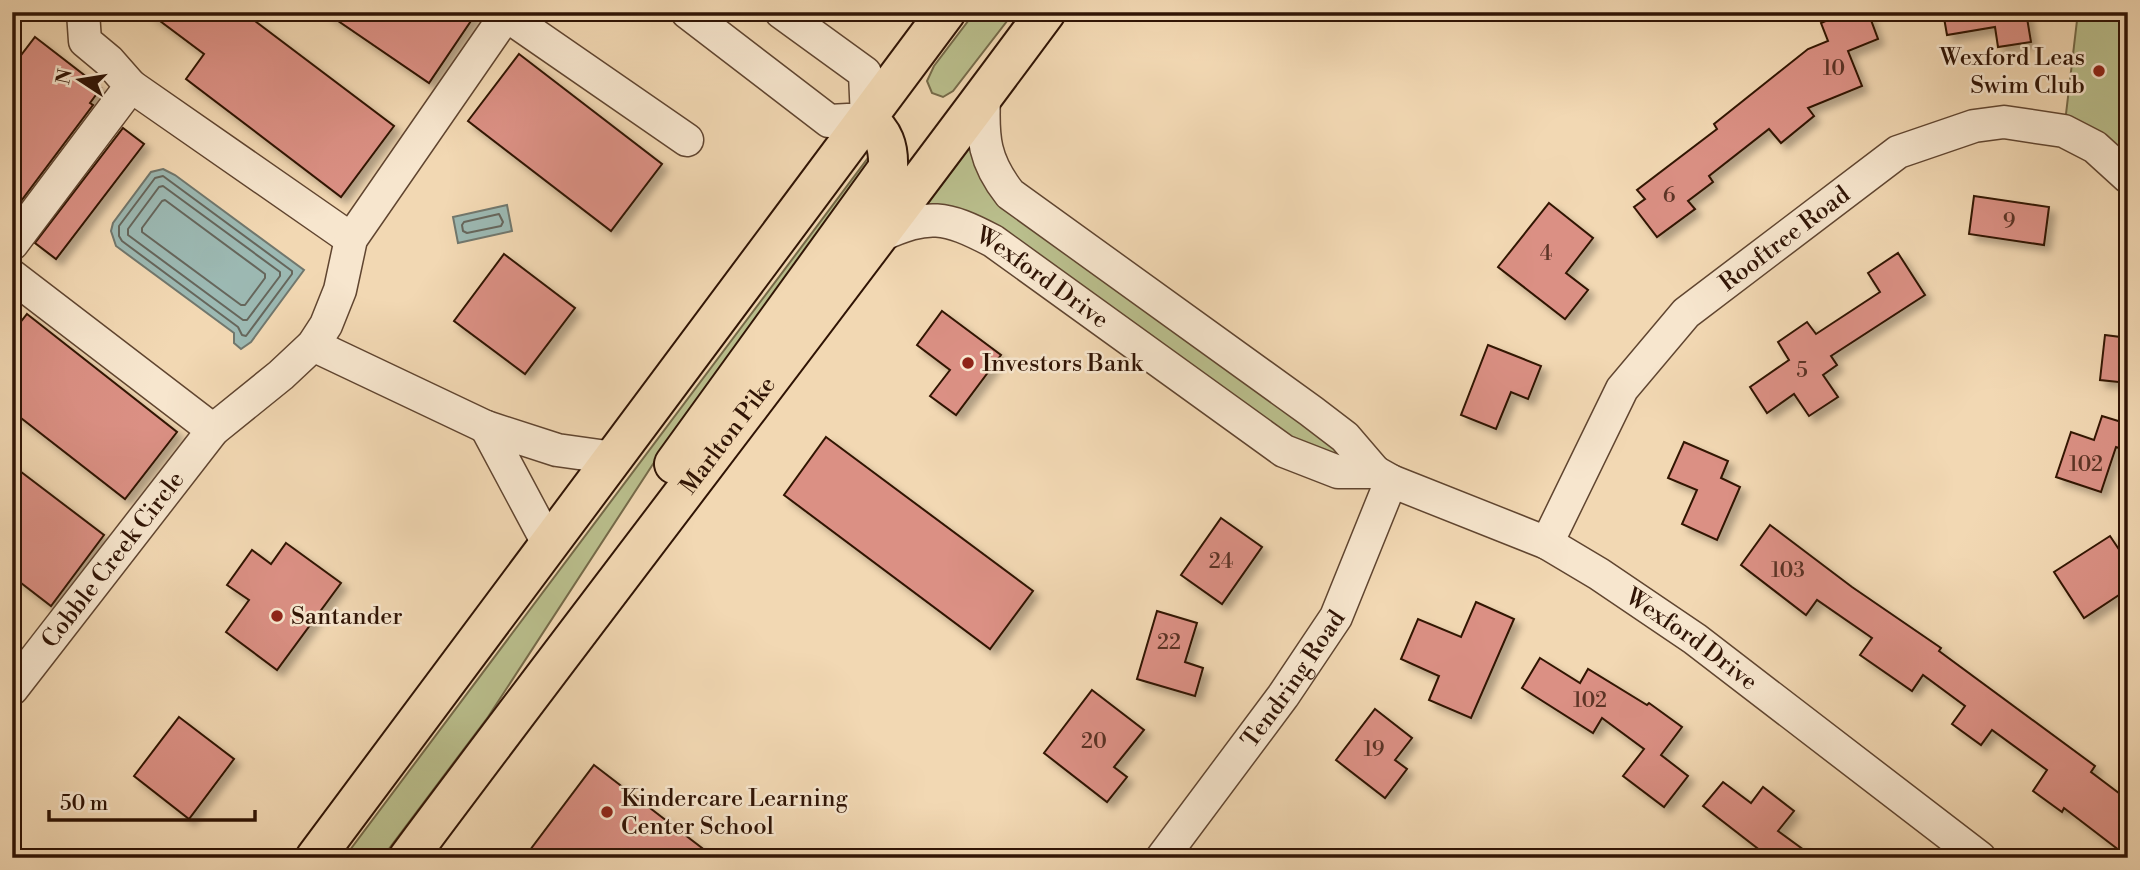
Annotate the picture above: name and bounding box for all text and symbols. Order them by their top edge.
place label: Wexford Leas Swim Club [1938,43,2085,101]
north arrow [46,46,116,116]
house number: 10 [1823,56,1845,82]
marker: Wexford Leas Swim Club [2091,63,2107,79]
text: N [51,67,78,87]
street label: Rooftree Road [1714,180,1856,298]
house number: 6 [1663,183,1676,209]
house number: 9 [2003,209,2015,235]
street label: Wexford Drive [970,220,1114,336]
house number: 4 [1540,241,1552,267]
place label: Investors Bank [982,349,1144,379]
marker: Investors Bank [960,355,976,371]
house number: 5 [1796,358,1808,384]
street label: Marlton Pike [674,371,783,501]
house number: 102 [2069,452,2103,478]
street label: Cobble Creek Circle [35,466,191,654]
house number: 24 [1209,549,1233,575]
house number: 103 [1771,558,1805,584]
street label: Wexford Drive [1618,582,1763,698]
place label: Santander [291,602,403,632]
street label: Tendring Road [1235,605,1352,754]
marker: Santander [269,608,285,624]
house number: 22 [1157,630,1181,656]
house number: 102 [1573,688,1607,714]
house number: 20 [1081,729,1107,755]
house number: 19 [1363,737,1385,763]
scale bar [49,779,256,823]
place label: Kindercare Learning Center School [621,784,848,842]
text: 50 m [60,791,108,817]
marker: Kindercare Learning Center School [599,804,615,820]

